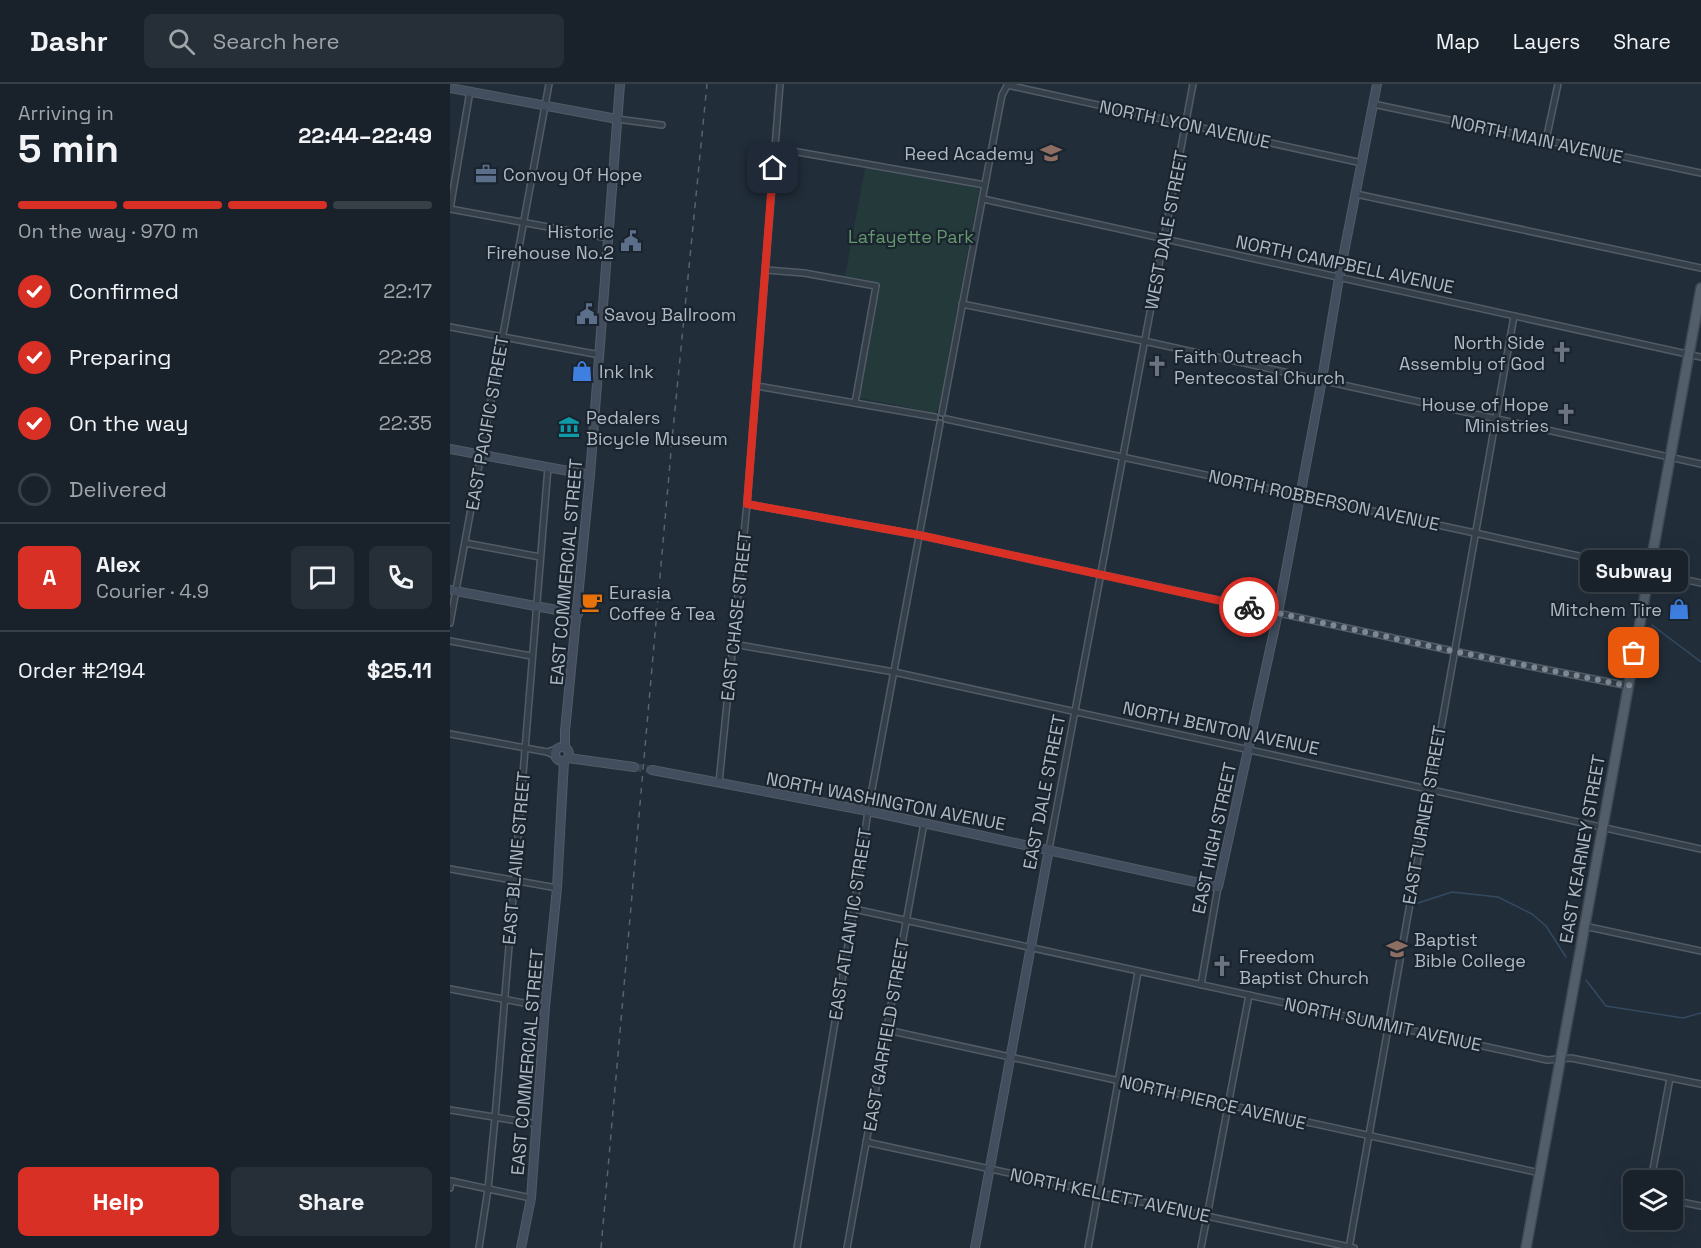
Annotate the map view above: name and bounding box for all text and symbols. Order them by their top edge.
search box [144,14,564,68]
text: Dashr [30,23,108,59]
icon: search [165,25,198,58]
text: Search here [213,27,340,55]
text: Map [1436,28,1480,55]
text: Layers [1513,28,1580,55]
text: Share [1613,28,1671,55]
street label: NORTH LYON AVENUE [1097,95,1273,153]
text: Arriving in [18,100,114,126]
street label: NORTH MAIN AVENUE [1449,109,1625,169]
text: 22:44–22:49 [298,121,432,149]
text: 5 min [18,124,119,173]
school or university icon: Reed Academy [1039,141,1063,165]
pin [747,142,798,193]
place label: Reed Academy [905,142,1034,165]
street label: WEST DALE STREET [1139,148,1193,312]
icon: home [756,151,789,184]
office icon: Convoy Of Hope [474,162,498,186]
place label: Convoy Of Hope [503,163,642,186]
text: On the way · 970 m [18,218,199,244]
place label: Historic Firehouse No.2 [486,220,614,264]
park label: Lafayette Park [848,225,974,248]
public building icon: Historic Firehouse No.2 [619,229,643,253]
street label: NORTH CAMPBELL AVENUE [1234,230,1456,298]
icon: check [18,275,51,308]
text: Confirmed [69,277,179,305]
text: 22:17 [383,278,432,304]
public building icon: Savoy Ballroom [575,302,599,326]
place label: Savoy Ballroom [604,303,736,326]
place label: North Side Assembly of God [1399,331,1545,375]
street label: EAST PACIFIC STREET [460,333,514,512]
church icon: North Side Assembly of God [1550,340,1574,364]
icon: check [18,341,51,374]
text: Preparing [69,343,171,371]
text: 22:28 [378,344,432,370]
place label: Faith Outreach Pentecostal Church [1174,345,1345,389]
church icon: Faith Outreach Pentecostal Church [1145,354,1169,378]
shop icon: Ink Ink [570,359,594,383]
place label: Ink Ink [599,360,654,383]
place label: House of Hope Ministries [1422,393,1549,437]
church icon: House of Hope Ministries [1554,402,1578,426]
place label: Pedalers Bicycle Museum [586,406,728,450]
icon: check [18,407,51,440]
text: On the way [69,409,188,437]
text: 22:35 [379,410,432,436]
museum icon: Pedalers Bicycle Museum [557,415,581,439]
street label: EAST COMMERCIAL STREET [545,457,587,686]
street label: NORTH ROBBERSON AVENUE [1206,464,1442,536]
text: Delivered [69,475,167,503]
street label: EAST CHASE STREET [716,530,756,702]
button: chat [291,546,354,609]
button: phone [369,546,432,609]
text: Alex [96,550,141,578]
callout: Subway [1580,551,1688,593]
text: Subway [1596,558,1672,584]
text: A [43,563,56,591]
courier [1219,577,1279,637]
text: Courier · 4.9 [96,578,209,604]
place label: Eurasia Coffee & Tea [609,581,715,625]
cafe icon: Eurasia Coffee & Tea [580,590,604,614]
icon: bike [1233,591,1266,624]
shop icon: Mitchem Tire [1667,597,1691,621]
place label: Mitchem Tire [1550,598,1662,621]
pin [1608,627,1659,678]
icon: bag [1617,636,1650,669]
text: Order #2194 [18,656,145,684]
text: $25.11 [367,656,432,684]
street label: NORTH BENTON AVENUE [1121,696,1321,760]
street label: EAST DALE STREET [1018,712,1070,872]
street label: EAST TURNER STREET [1397,723,1451,906]
street label: EAST KEARNEY STREET [1554,752,1610,945]
street label: EAST HIGH STREET [1187,760,1241,916]
street label: NORTH WASHINGTON AVENUE [764,766,1008,836]
street label: EAST BLAINE STREET [497,770,535,946]
street label: EAST ATLANTIC STREET [823,826,877,1022]
place label: Baptist Bible College [1414,928,1526,972]
street label: EAST GARFIELD STREET [858,937,914,1133]
school or university icon: Baptist Bible College [1385,937,1409,961]
place label: Freedom Baptist Church [1239,945,1369,989]
street label: EAST COMMERCIAL STREET [506,947,548,1176]
church icon: Freedom Baptist Church [1210,954,1234,978]
street label: NORTH SUMMIT AVENUE [1282,992,1484,1056]
street label: NORTH PIERCE AVENUE [1118,1069,1308,1135]
street label: NORTH KELLETT AVENUE [1008,1163,1212,1227]
button: Help [18,1167,219,1236]
button: Share [231,1167,432,1236]
map controls [1623,1170,1683,1230]
button: layers [1623,1170,1683,1230]

